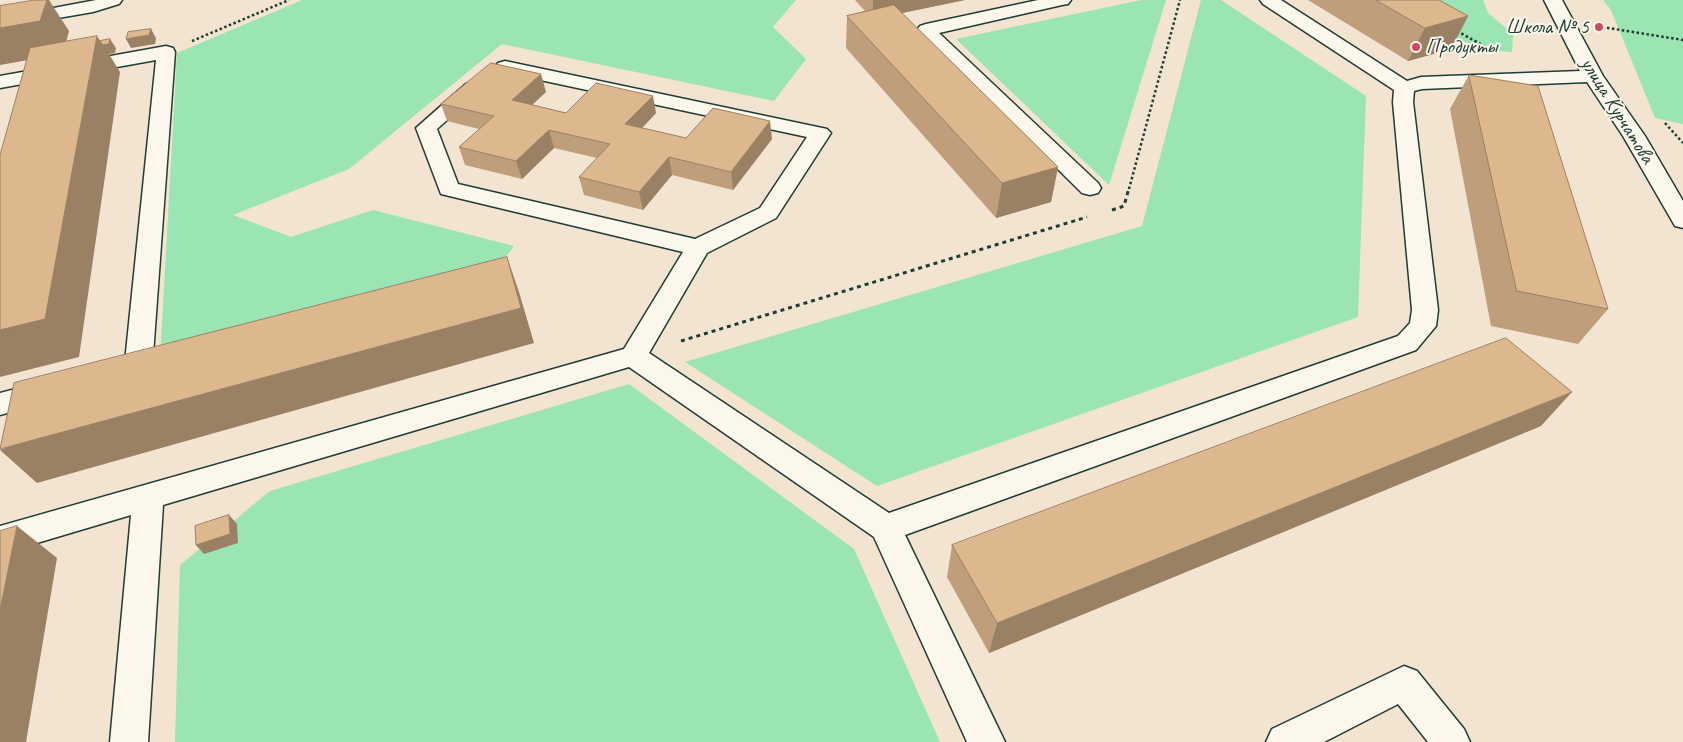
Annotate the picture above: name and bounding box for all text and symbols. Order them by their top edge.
place label: Школа № 5 [1506,14,1589,40]
marker: Школа № 5 [1593,21,1605,33]
place label: Продукты [1426,34,1497,60]
marker: Продукты [1410,41,1422,53]
street label: улица Курчатова [1574,53,1660,169]

